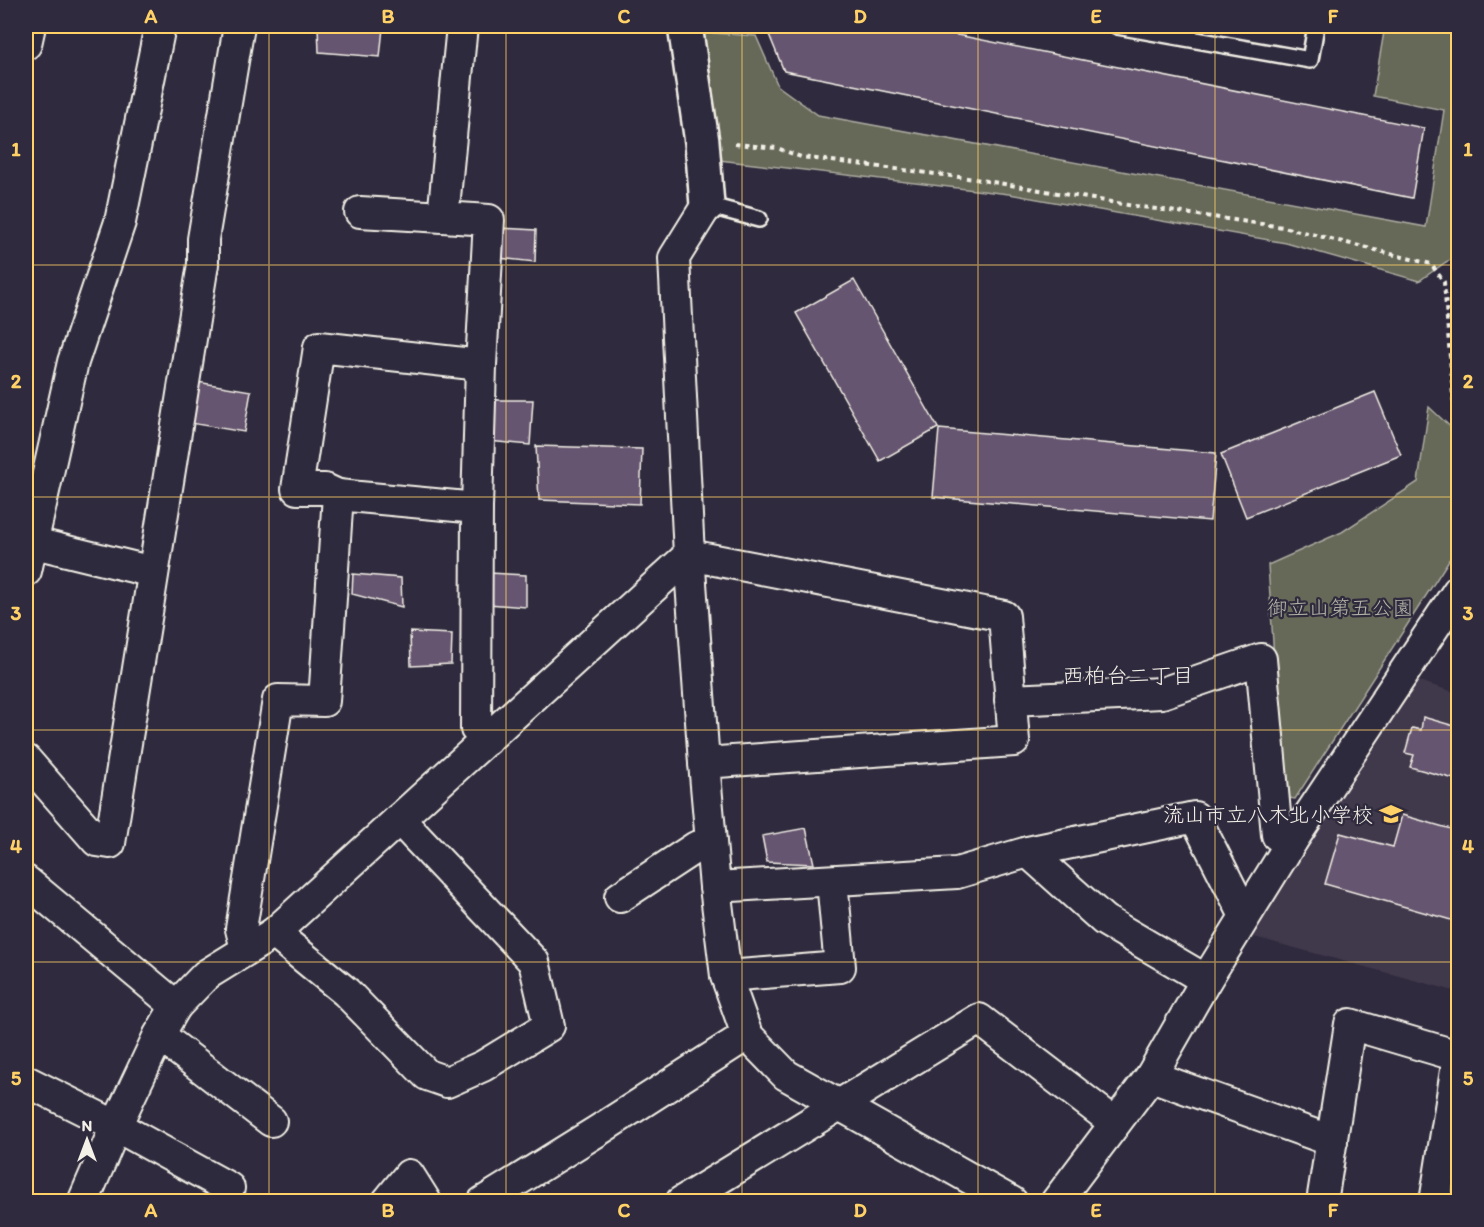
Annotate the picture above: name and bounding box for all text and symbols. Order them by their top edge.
text: A [144,4,158,28]
text: B [382,4,395,28]
text: C [618,4,631,28]
text: D [853,4,867,28]
text: E [1090,4,1102,28]
text: F [1328,4,1339,28]
text: 1 [11,137,21,161]
text: 1 [1463,137,1473,161]
text: 2 [11,369,22,393]
text: 2 [1463,369,1474,393]
park label: 御立山第五公園 [1267,595,1414,620]
text: 3 [11,601,22,625]
text: 3 [1463,601,1474,625]
district label: 西柏台二丁目 [1062,662,1194,689]
school or university icon: 流山市立八木北小学校 [1378,801,1404,827]
place label: 流山市立八木北小学校 [1163,802,1373,827]
text: 4 [10,834,22,858]
text: 4 [1462,834,1474,858]
text: 5 [11,1066,22,1090]
text: 5 [1463,1066,1474,1090]
north arrow [57,1110,117,1170]
text: N [82,1116,92,1135]
text: A [144,1198,158,1222]
text: B [382,1198,395,1222]
text: C [618,1198,631,1222]
text: D [853,1198,867,1222]
text: E [1090,1198,1102,1222]
text: F [1328,1198,1339,1222]

